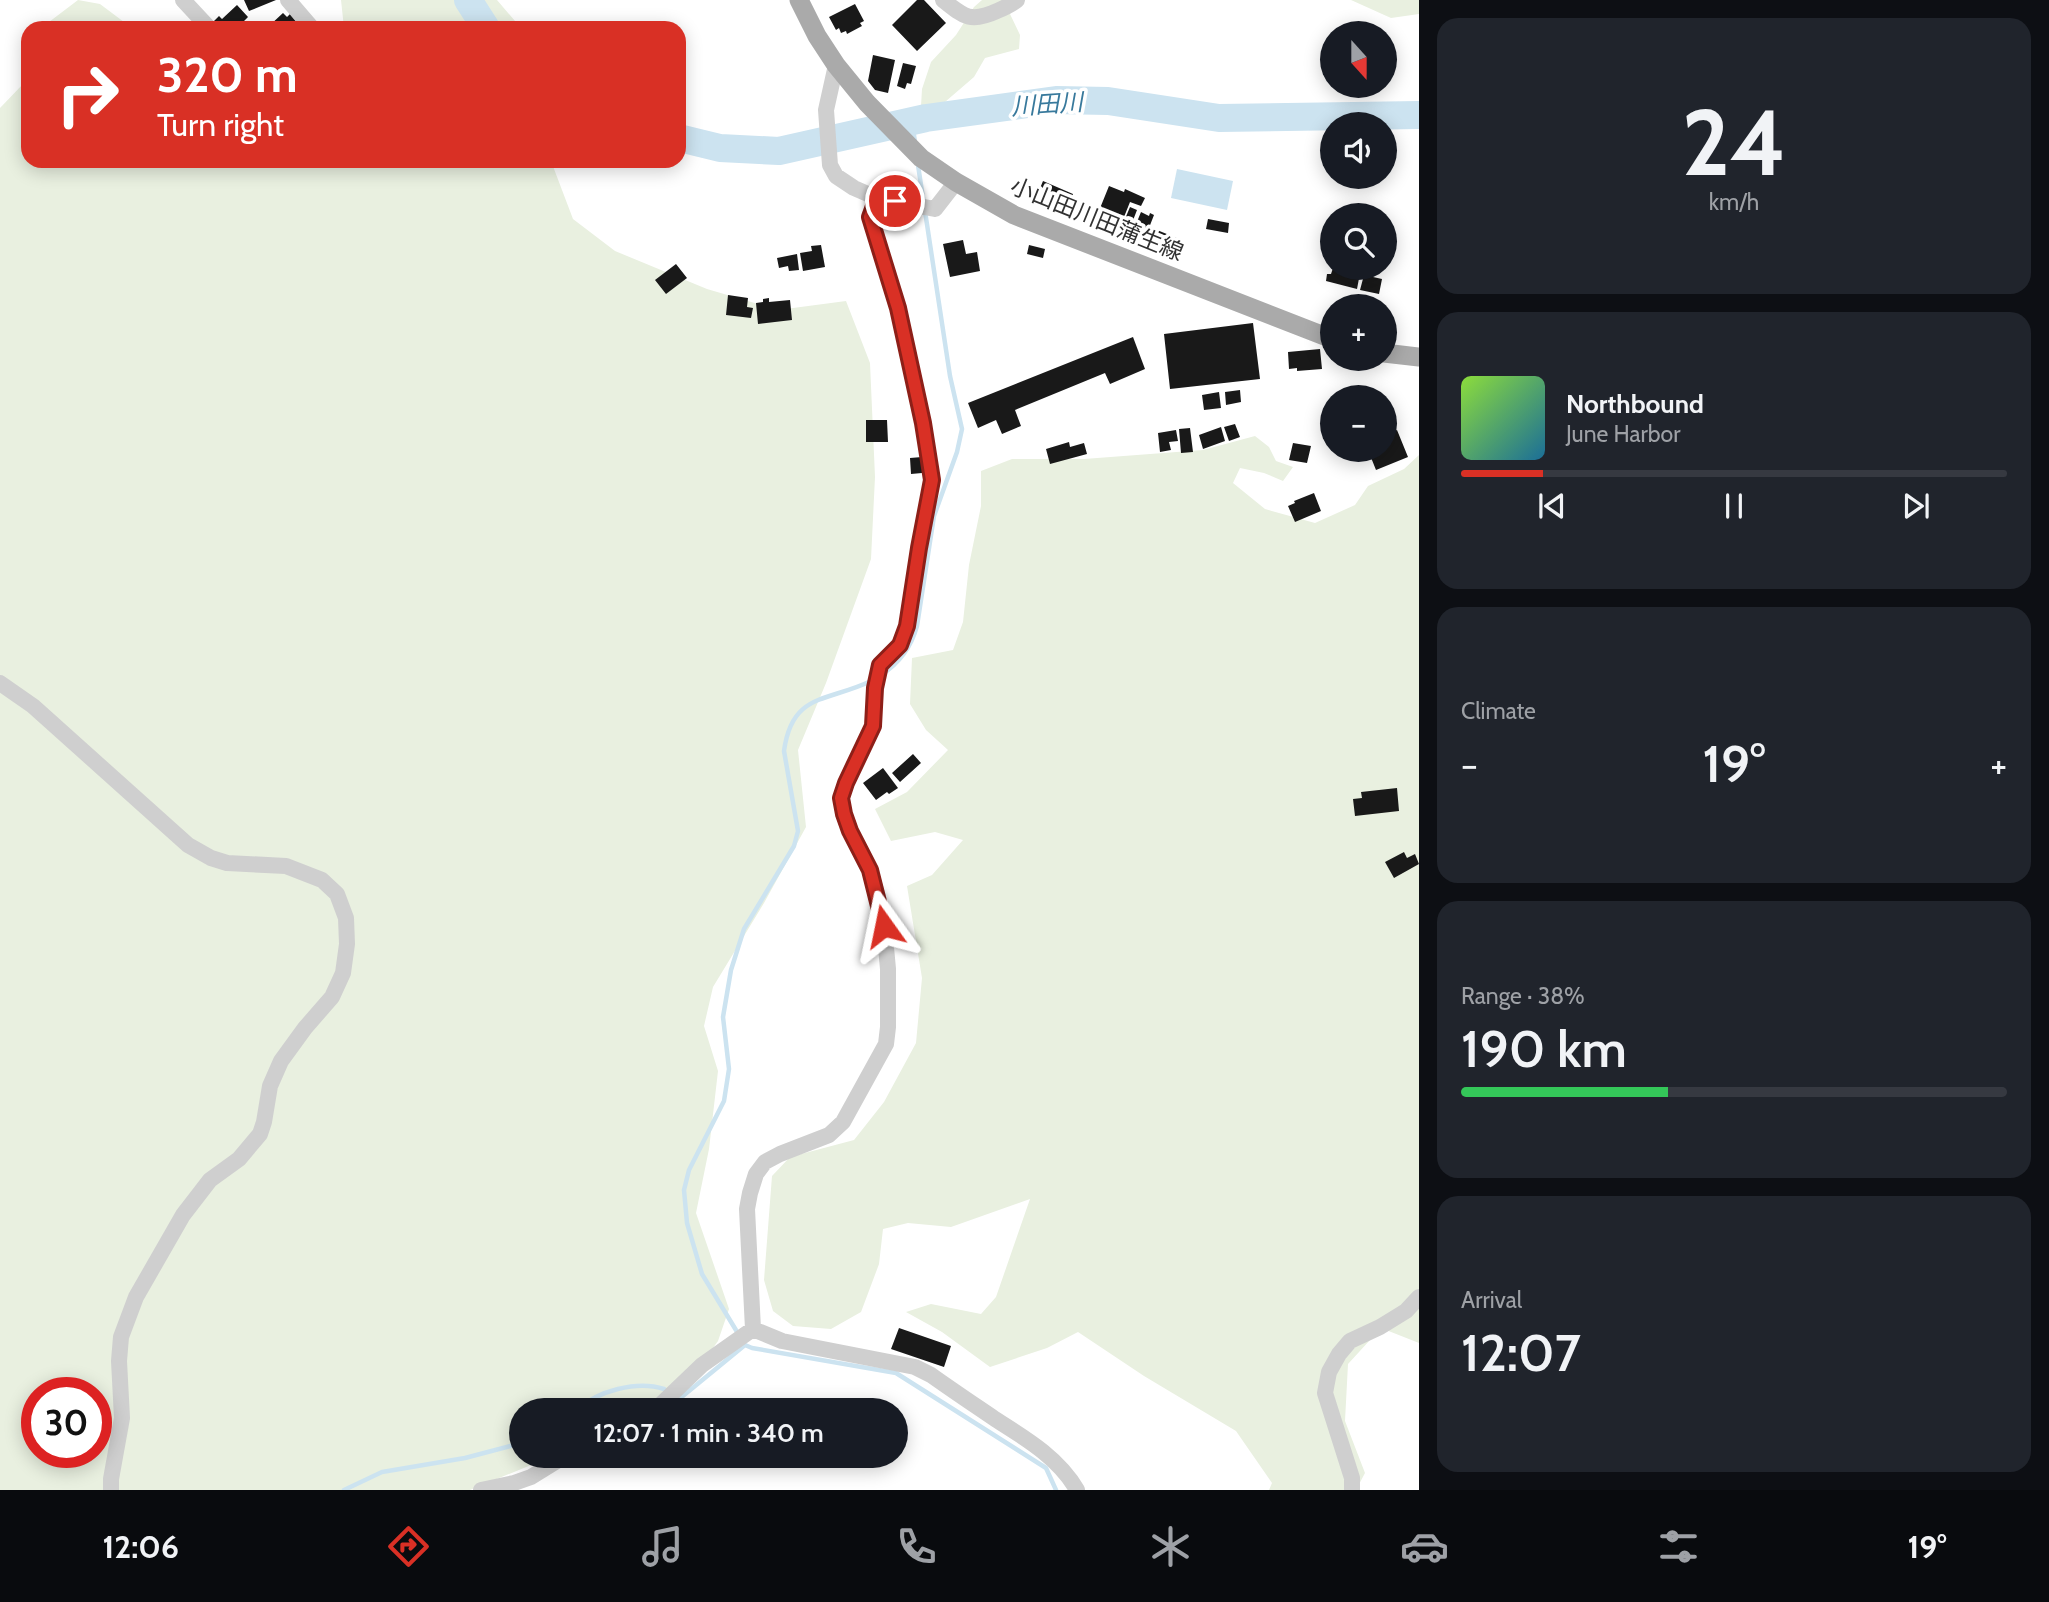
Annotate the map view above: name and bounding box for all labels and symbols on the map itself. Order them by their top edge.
north arrow [1320,21,1396,98]
water label: 川田川 [1010,87,1087,121]
pin [865,171,925,231]
street label: 小山田川田蒲生線 [1006,172,1188,266]
position arrow [847,889,921,963]
speed limit sign: 30 [21,1377,112,1468]

